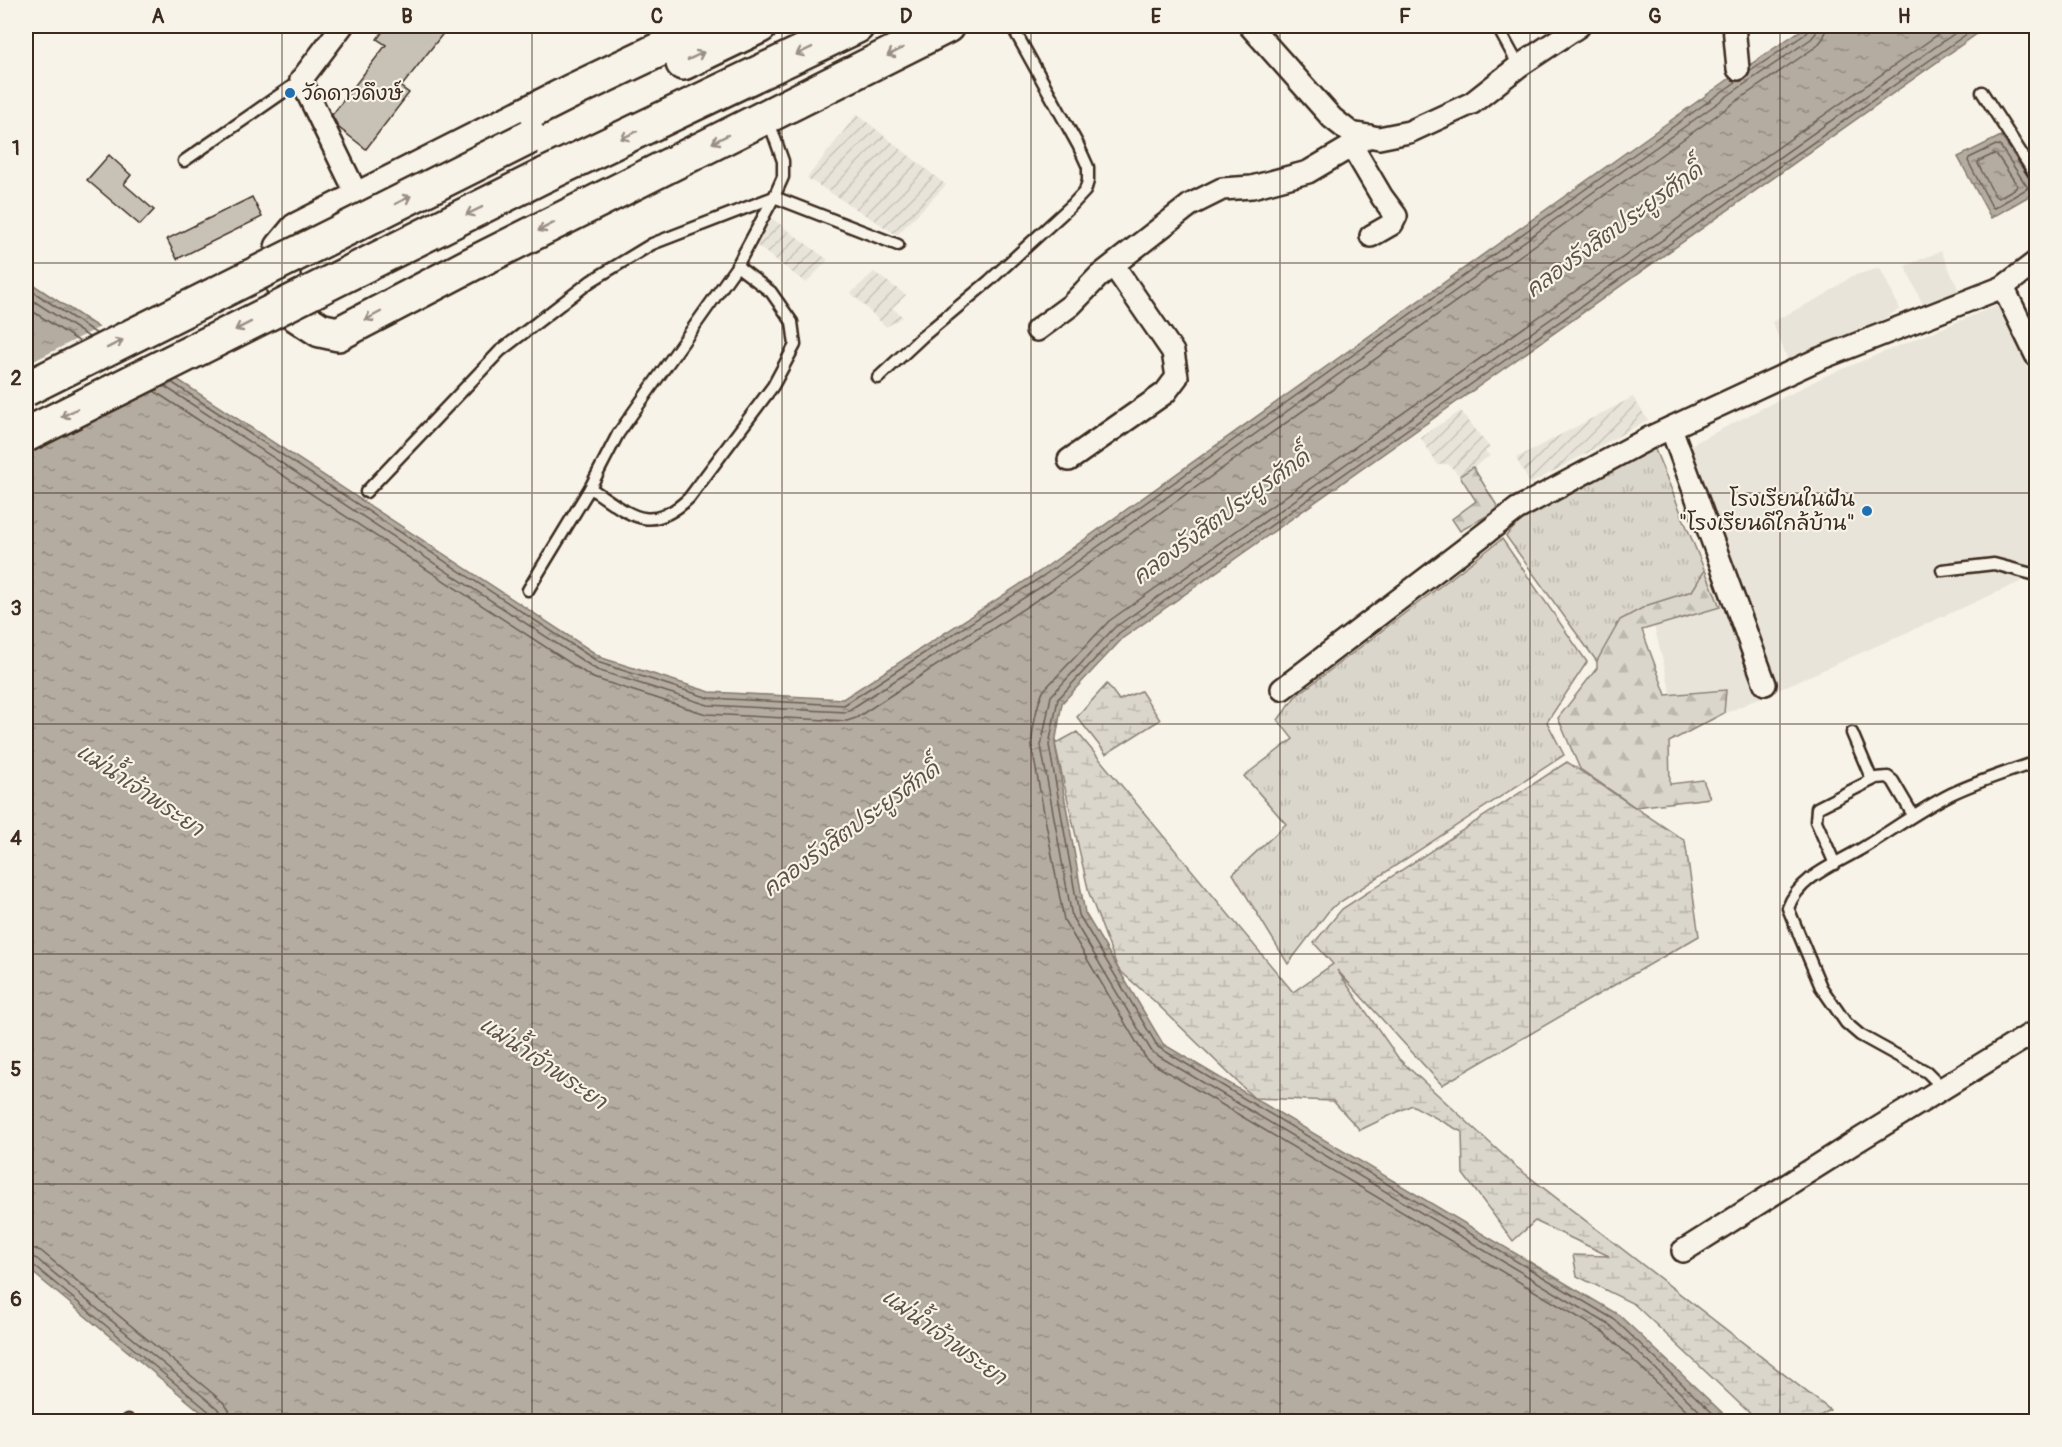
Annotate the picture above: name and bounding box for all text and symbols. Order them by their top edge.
text: A [152,4,165,29]
text: B [401,4,413,29]
text: C [651,4,663,29]
text: D [900,4,913,29]
text: E [1151,4,1162,29]
text: F [1399,4,1411,29]
text: G [1648,4,1662,29]
text: H [1898,4,1911,29]
one-way arrow [796,45,814,57]
one-way arrow [886,46,904,58]
one-way arrow [686,50,704,62]
place label: วัดดาวดึงษ์ [302,80,404,107]
marker: วัดดาวดึงษ์ [283,86,297,100]
one-way arrow [620,130,638,142]
one-way arrow [712,134,730,145]
text: 1 [12,136,20,161]
water label: คลองรังสิตประยูรศักดิ์ [1516,148,1715,305]
one-way arrow [393,194,411,206]
one-way arrow [466,206,484,217]
one-way arrow [538,221,556,233]
one-way arrow [365,310,382,322]
one-way arrow [235,321,253,332]
one-way arrow [106,337,124,349]
text: 2 [10,366,22,391]
one-way arrow [61,407,78,419]
water label: คลองรังสิตประยูรศักดิ์ [1123,435,1322,592]
place label: โรงเรียนในฝัน "โรงเรียนดีใกล้บ้าน" [1679,486,1855,537]
marker: โรงเรียนในฝัน "โรงเรียนดีใกล้บ้าน" [1860,504,1874,518]
text: 3 [10,596,22,621]
water label: แม่น้ำเจ้าพระยา [71,732,214,843]
water label: คลองรังสิตประยูรศักดิ์ [753,747,952,904]
text: 4 [10,826,22,851]
water label: แม่น้ำเจ้าพระยา [474,1005,617,1116]
text: 5 [11,1057,22,1082]
water label: แม่น้ำเจ้าพระยา [877,1277,1017,1392]
text: 6 [10,1287,22,1312]

